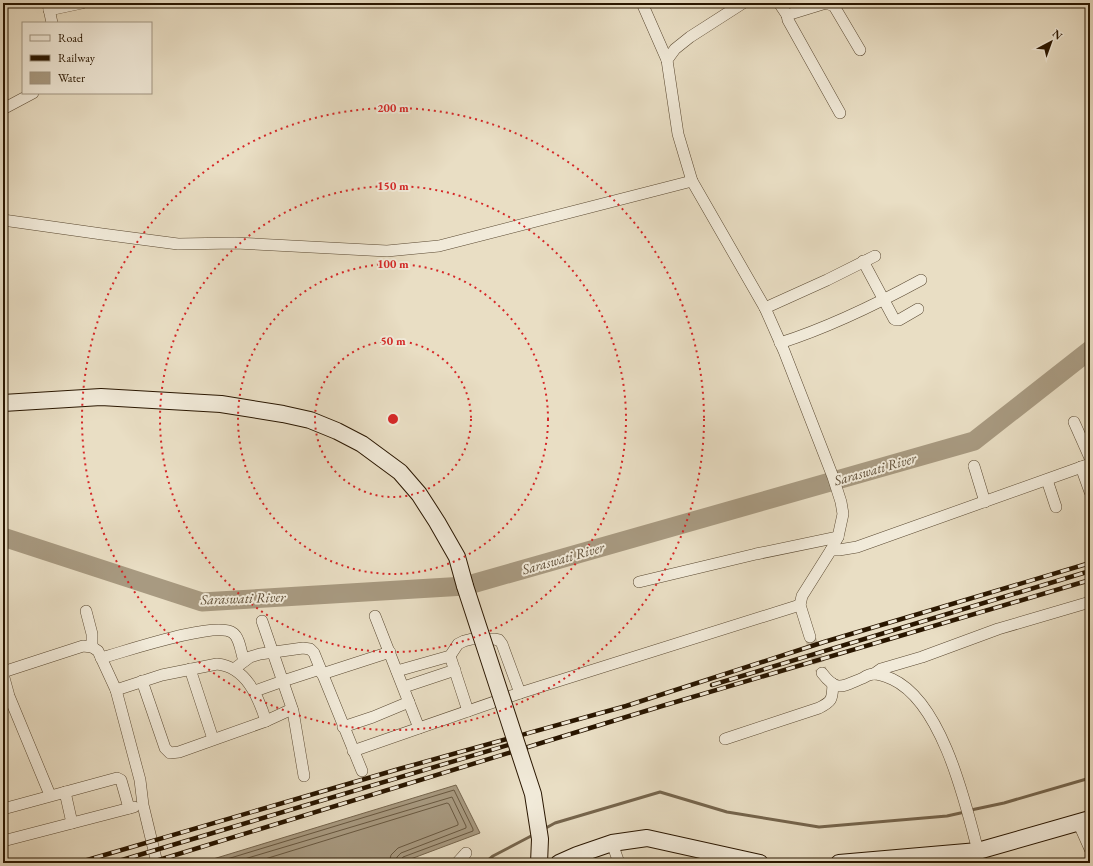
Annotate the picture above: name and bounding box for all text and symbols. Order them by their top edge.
legend [22,22,152,94]
north arrow [1031,22,1071,62]
text: N [1050,26,1066,43]
text: Road [58,30,84,46]
text: Railway [58,50,96,66]
text: Water [58,70,85,86]
text: 200 m [377,100,409,116]
text: 150 m [377,178,409,194]
text: 100 m [377,256,409,272]
text: 50 m [380,333,406,349]
centre of rings [386,412,400,426]
water label: Saraswati River [831,448,919,490]
water label: Saraswati River [519,537,607,579]
water label: Saraswati River [199,588,286,609]

